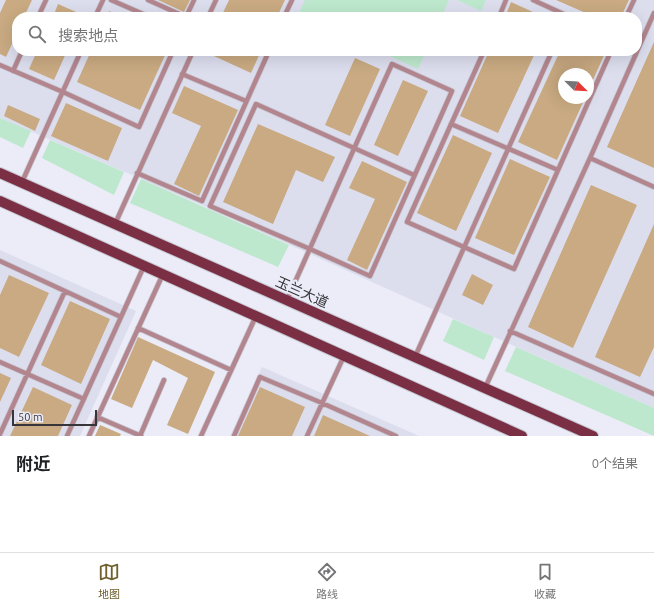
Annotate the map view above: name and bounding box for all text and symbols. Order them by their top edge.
search box [12,12,642,56]
icon: search [26,23,48,45]
text: 搜索地点 [58,27,118,44]
north arrow [558,68,594,104]
street label: 玉兰大道 [273,273,331,311]
scale bar [12,408,97,427]
text: 50 m [18,411,42,423]
text: 附近 [16,454,50,473]
text: 0个结果 [592,456,638,470]
tab: 地图 [98,561,120,601]
tab: 路线 [316,561,338,601]
tab: 收藏 [534,561,556,601]

